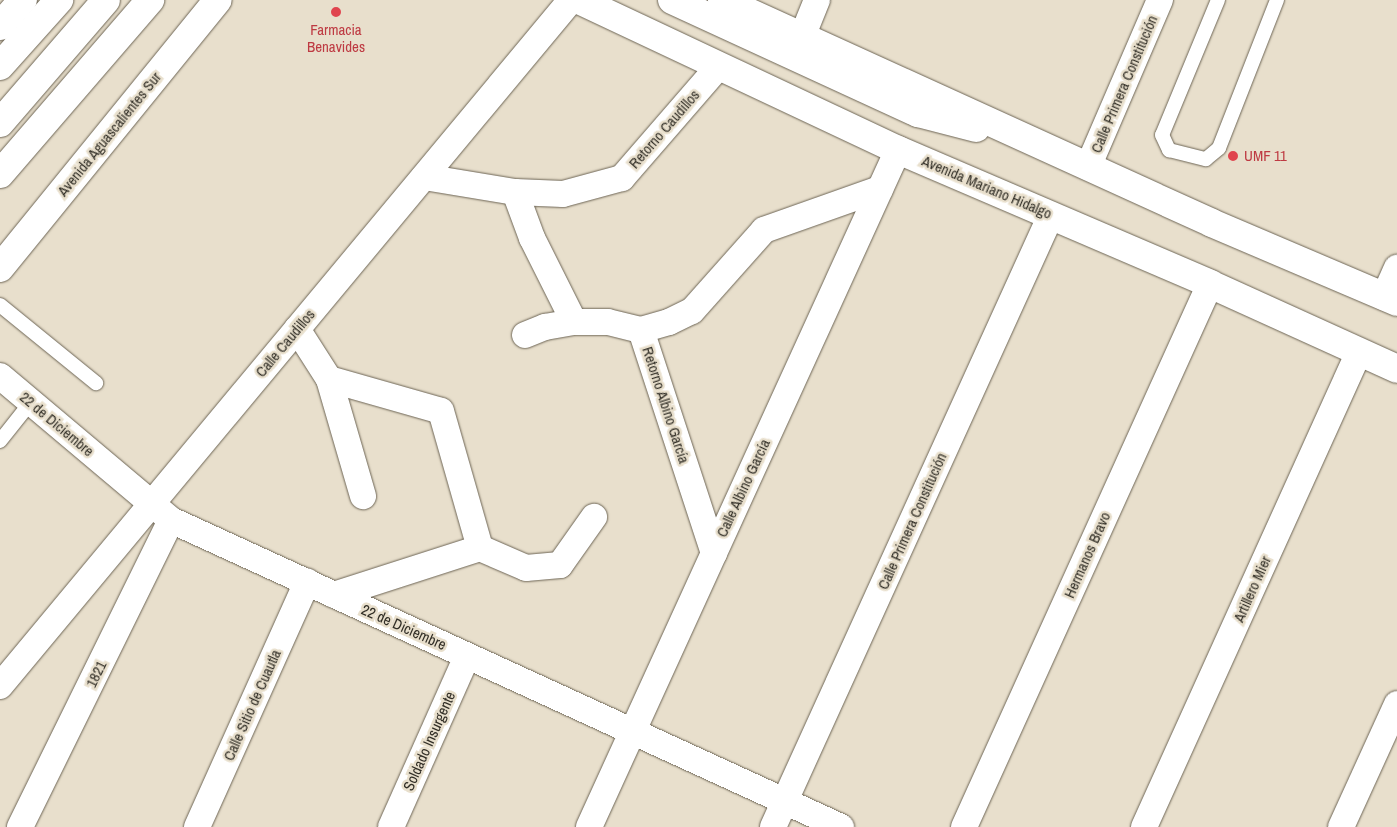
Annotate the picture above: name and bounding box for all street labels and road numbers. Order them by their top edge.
street label: Calle Primera Constitución [1087,13,1161,155]
street label: Avenida Aguascalientes Sur [53,68,165,200]
street label: Retorno Caudillos [625,86,703,172]
street label: Avenida Mariano Hidalgo [919,152,1055,222]
street label: Calle Caudillos [252,306,318,380]
street label: Retorno Albino García [639,344,693,466]
street label: 22 de Diciembre [16,388,98,460]
street label: Calle Albino García [712,436,774,540]
street label: Calle Primera Constitución [874,450,950,592]
street label: Hermanos Bravo [1060,509,1114,601]
street label: Artillero Mier [1229,553,1275,625]
street label: 22 de Diciembre [359,600,449,654]
street label: Calle Sitio de Cuautla [219,647,285,763]
street label: 1821 [82,658,110,690]
street label: Soldado Insurgente [399,689,459,793]

